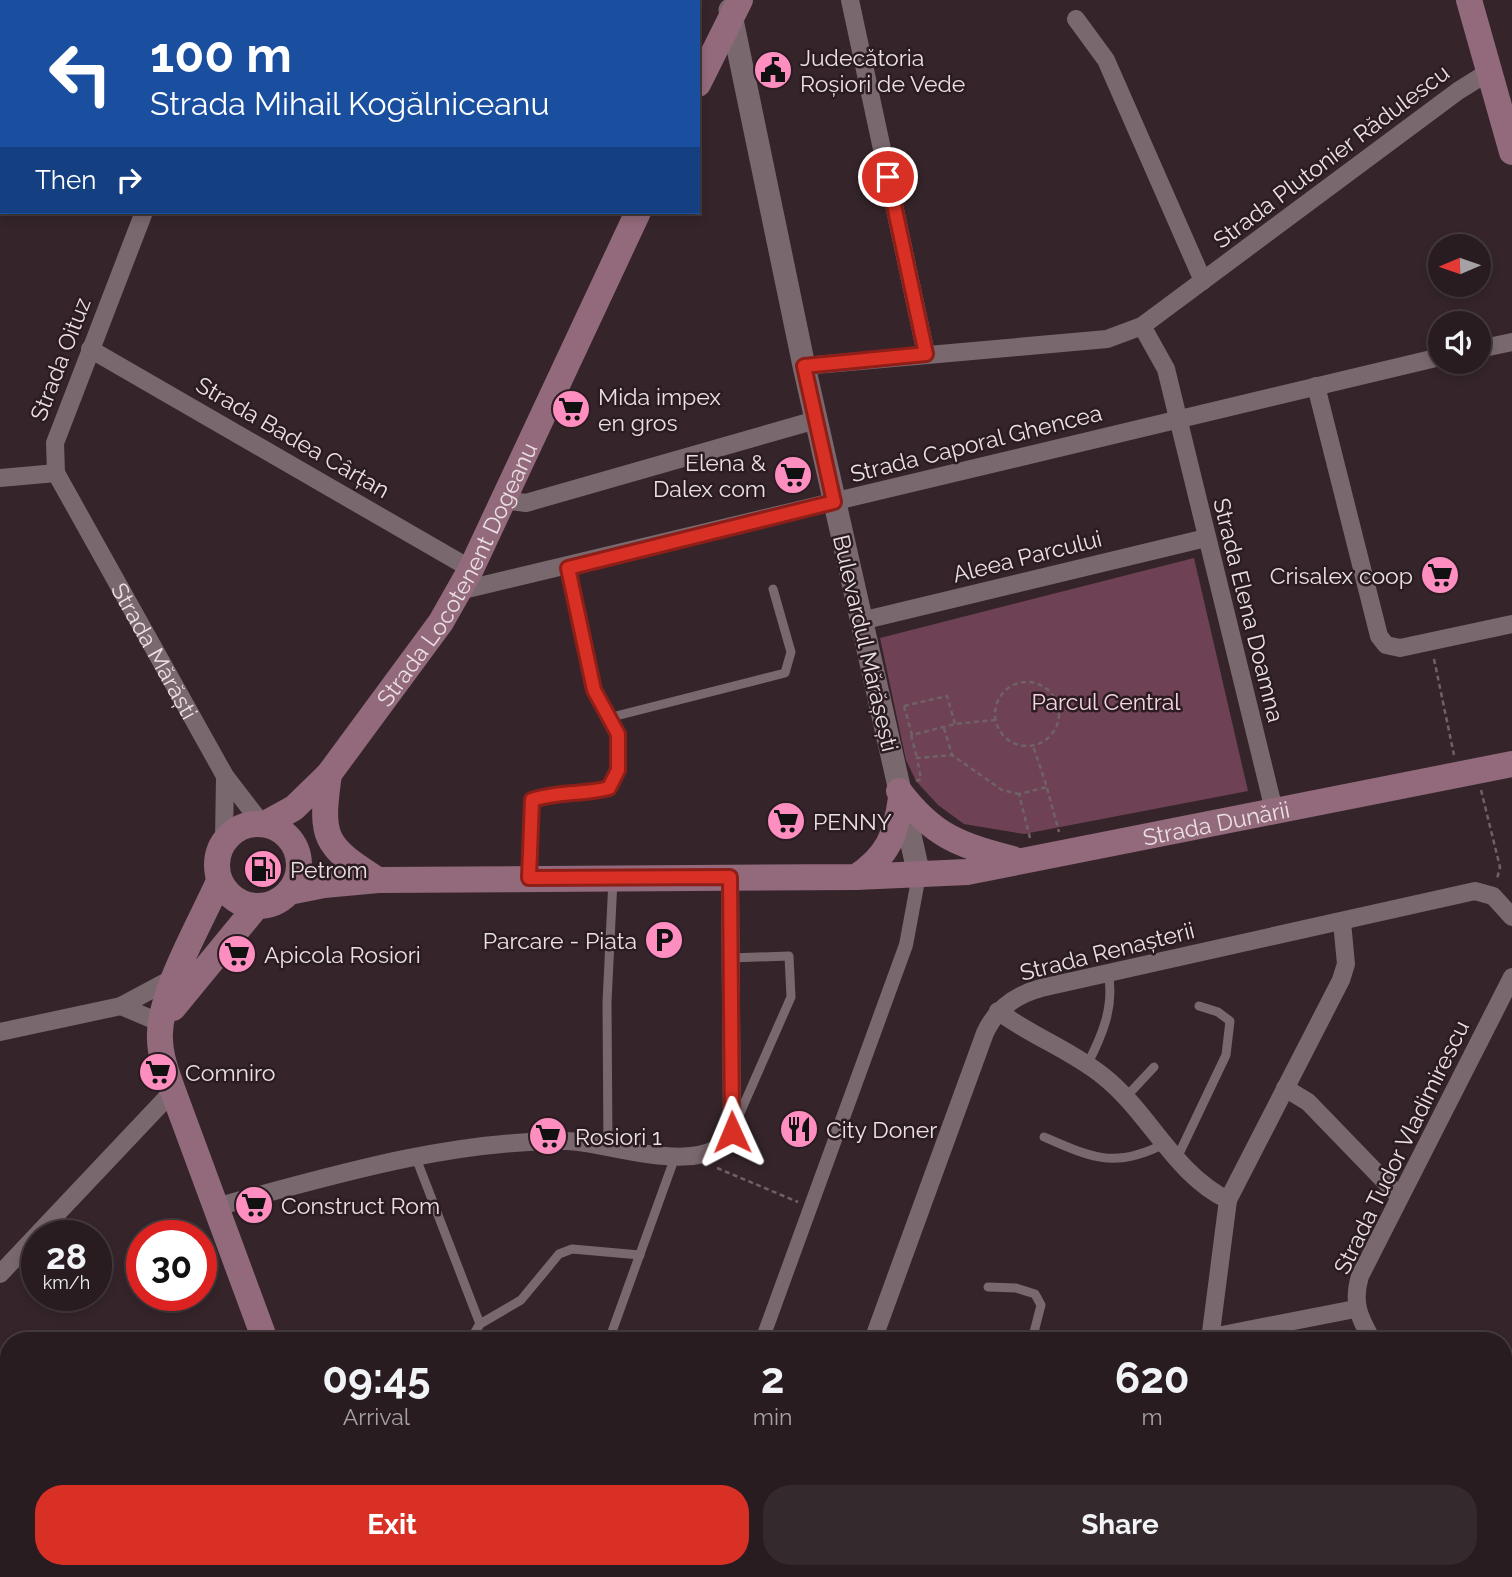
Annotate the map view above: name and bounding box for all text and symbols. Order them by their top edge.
text: 100 m [150,26,292,83]
icon: left [35,28,126,119]
place label: Judecătoria Roșiori de Vede [800,44,965,97]
public building icon: Judecătoria Roșiori de Vede [752,49,794,91]
street label: Strada Plutonier Rădulescu [1208,59,1454,253]
text: Strada Mihail Kogălniceanu [150,85,549,122]
pin [858,147,918,207]
icon: arrive [869,158,907,196]
icon: right [110,161,148,199]
text: Then [35,165,96,195]
north arrow [1428,234,1491,298]
map controls [1428,234,1491,374]
street label: Strada Oituz [24,294,96,424]
button: sound [1428,311,1491,374]
street label: Strada Badea Cârțan [191,371,395,503]
place label: Mida impex en gros [598,383,721,436]
supermarket icon: Mida impex en gros [550,388,592,430]
street label: Strada Caporal Ghencea [847,399,1105,487]
street label: Strada Locotenent Dogeanu [370,438,542,711]
place label: Elena & Dalex com [653,449,767,502]
supermarket icon: Elena & Dalex com [772,454,814,496]
street label: Strada Elena Doamna [1208,495,1290,725]
street label: Aleea Parcului [950,524,1104,588]
street label: Bulevardul Mărășești [828,532,904,754]
supermarket icon: Crisalex coop [1419,554,1461,596]
place label: Crisalex coop [1270,562,1413,589]
street label: Strada Mărăști [106,578,204,724]
park label: Parcul Central [1031,688,1181,715]
street label: Strada Dunării [1140,795,1292,850]
supermarket icon: PENNY [765,800,807,842]
place label: PENNY [813,808,892,835]
fuel station icon: Petrom [242,848,284,890]
place label: Petrom [290,856,368,883]
street label: Strada Renașterii [1017,916,1197,986]
parking icon: Parcare - Piata [643,919,685,961]
place label: Parcare - Piata [483,927,637,954]
supermarket icon: Apicola Rosiori [216,933,258,975]
place label: Apicola Rosiori [264,941,421,968]
street label: Strada Tudor Vladimirescu [1328,1016,1474,1278]
supermarket icon: Comniro [137,1051,179,1093]
place label: Comniro [185,1059,275,1086]
position arrow [695,1095,769,1169]
restaurant icon: City Doner [778,1108,820,1150]
supermarket icon: Rosiori 1 [527,1115,569,1157]
place label: City Doner [826,1116,937,1143]
place label: Rosiori 1 [575,1123,662,1150]
supermarket icon: Construct Rom [233,1184,275,1226]
place label: Construct Rom [281,1192,440,1219]
speed limit sign: 30 [126,1220,217,1311]
text: 28 [46,1236,87,1277]
text: km/h [43,1272,90,1293]
text: 09:45 [322,1354,430,1403]
text: 2 [761,1354,784,1403]
text: 620 [1115,1354,1190,1403]
text: Arrival [343,1403,410,1430]
text: min [753,1403,792,1430]
text: m [1142,1403,1163,1430]
button: Exit [35,1485,749,1565]
button: Share [763,1485,1477,1565]

